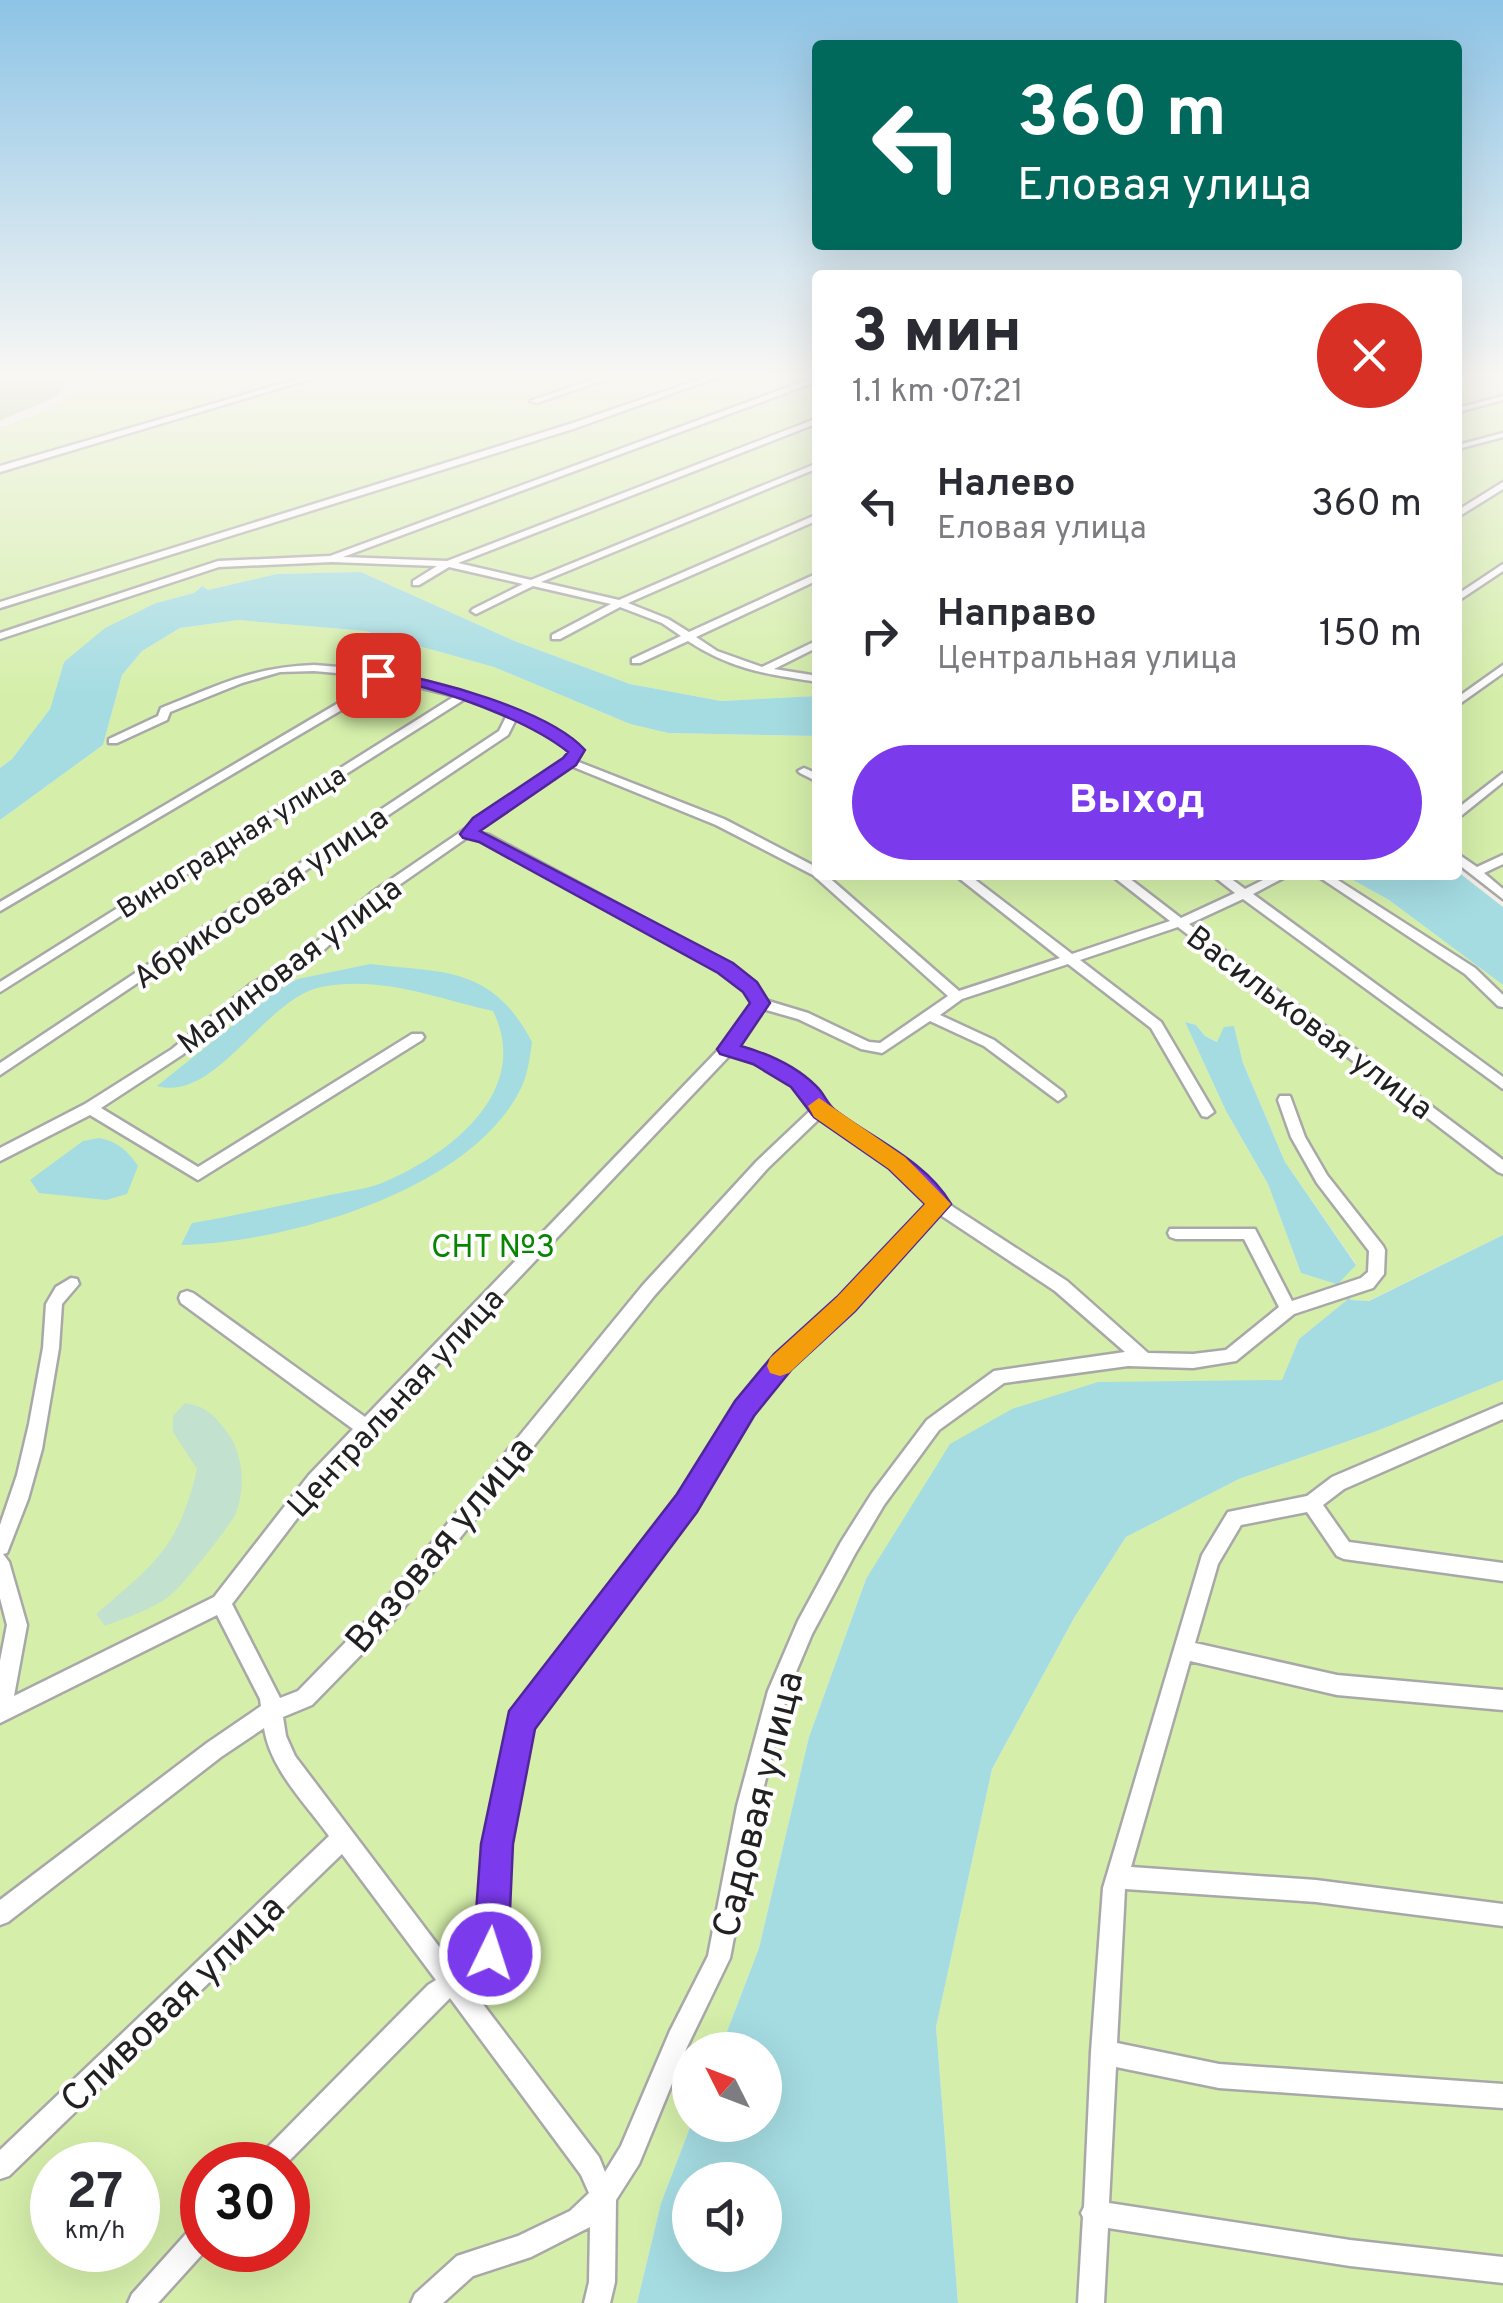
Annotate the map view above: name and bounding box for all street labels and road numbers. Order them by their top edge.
street label: Виноградная улица [111,758,354,929]
street label: Абрикосовая улица [126,799,397,1000]
street label: Малиновая улица [171,870,411,1065]
street label: Васильковая улица [1177,919,1439,1130]
street label: Центральная улица [280,1281,514,1527]
street label: Вязовая улица [337,1428,547,1665]
street label: Садовая улица [704,1667,817,1943]
street label: Сливовая улица [52,1886,297,2125]

